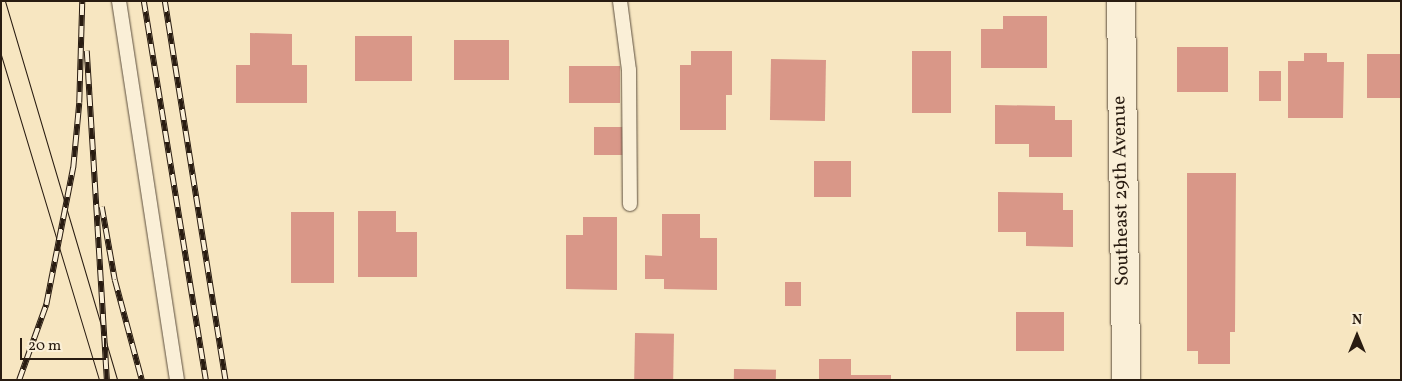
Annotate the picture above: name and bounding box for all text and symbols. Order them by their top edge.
street label: Southeast 29th Avenue [1109,96,1135,286]
north arrow [1332,311,1382,361]
text: N [1352,311,1362,330]
scale bar [22,328,109,360]
text: 20 m [28,336,61,357]

